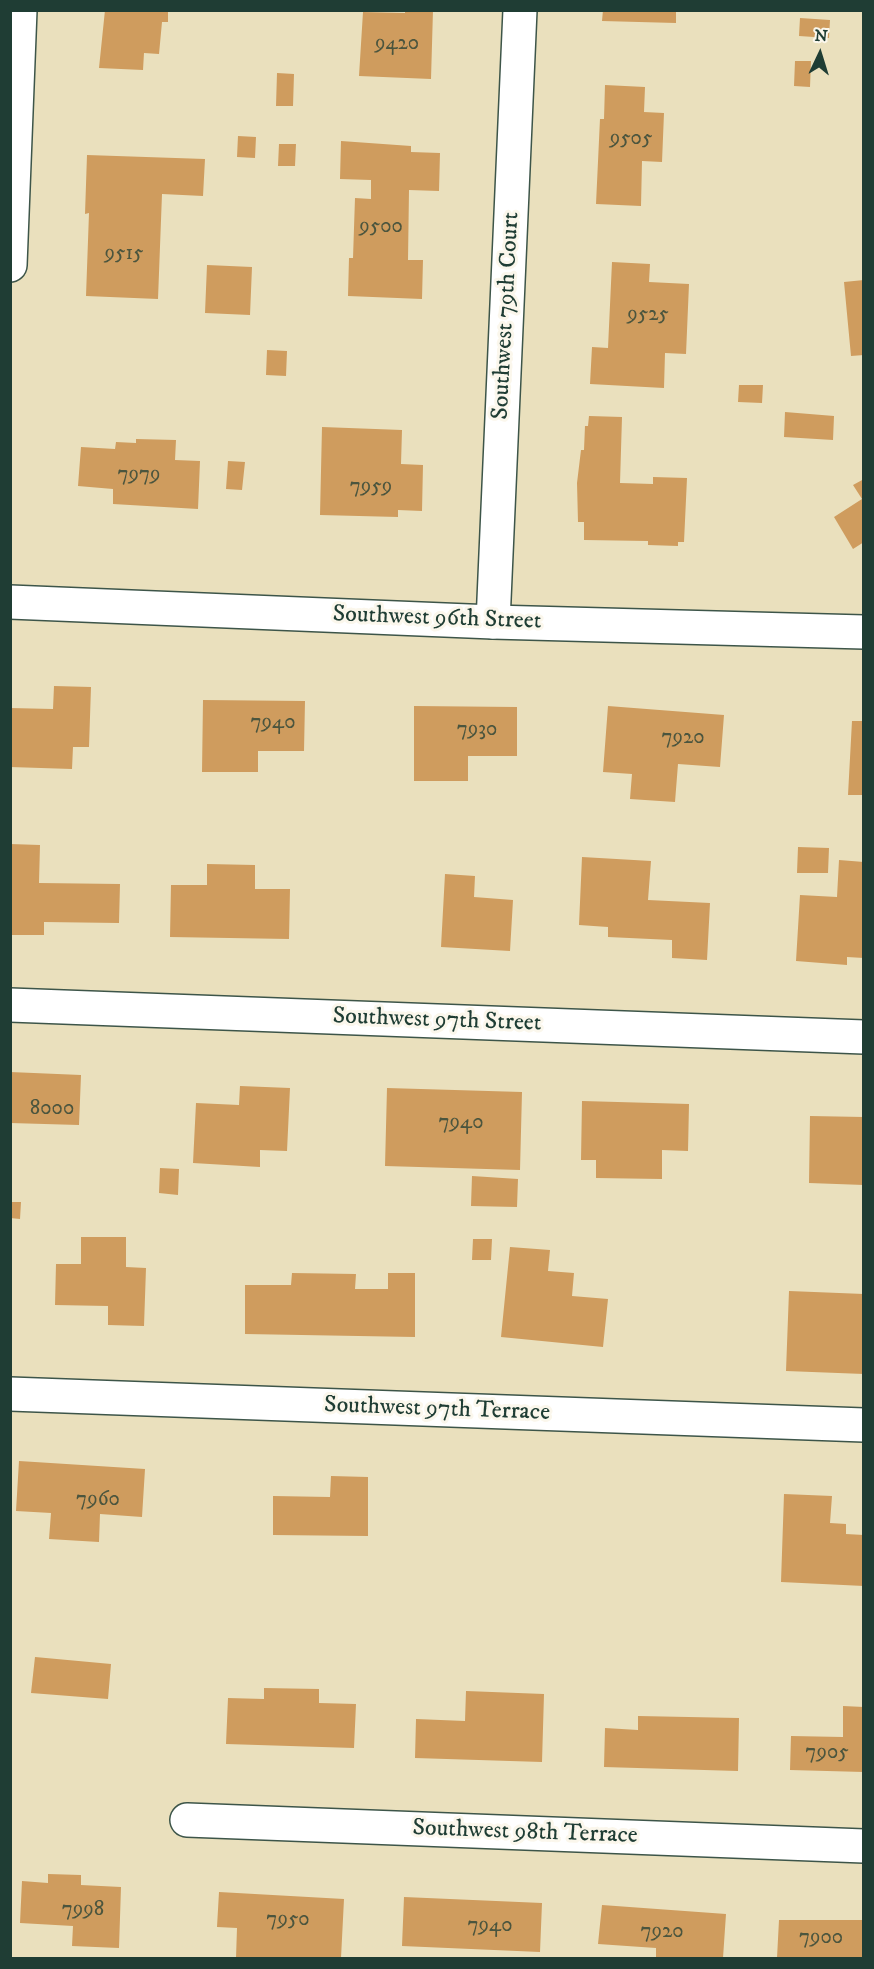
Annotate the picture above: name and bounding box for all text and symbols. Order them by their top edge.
north arrow [790,24,850,84]
text: N [814,26,828,46]
house number: 9420 [375,32,419,58]
house number: 9505 [610,127,652,153]
street label: Southwest 79th Court [487,211,527,421]
house number: 9500 [359,215,403,241]
house number: 9515 [105,242,143,268]
house number: 9525 [627,303,669,329]
house number: 7979 [117,463,161,489]
house number: 7959 [350,475,392,501]
street label: Southwest 96th Street [332,601,542,637]
house number: 7940 [251,711,295,737]
house number: 7930 [457,718,497,744]
house number: 7920 [661,726,705,752]
street label: Southwest 97th Street [332,1003,542,1039]
house number: 8000 [30,1097,74,1123]
house number: 7940 [439,1111,483,1137]
street label: Southwest 97th Terrace [324,1392,550,1428]
house number: 7960 [76,1488,120,1514]
house number: 7905 [805,1741,849,1767]
street label: Southwest 98th Terrace [412,1815,638,1851]
house number: 7998 [62,1898,104,1924]
house number: 7950 [266,1908,310,1934]
house number: 7940 [468,1914,512,1940]
house number: 7920 [640,1920,684,1946]
house number: 7900 [799,1926,843,1952]

